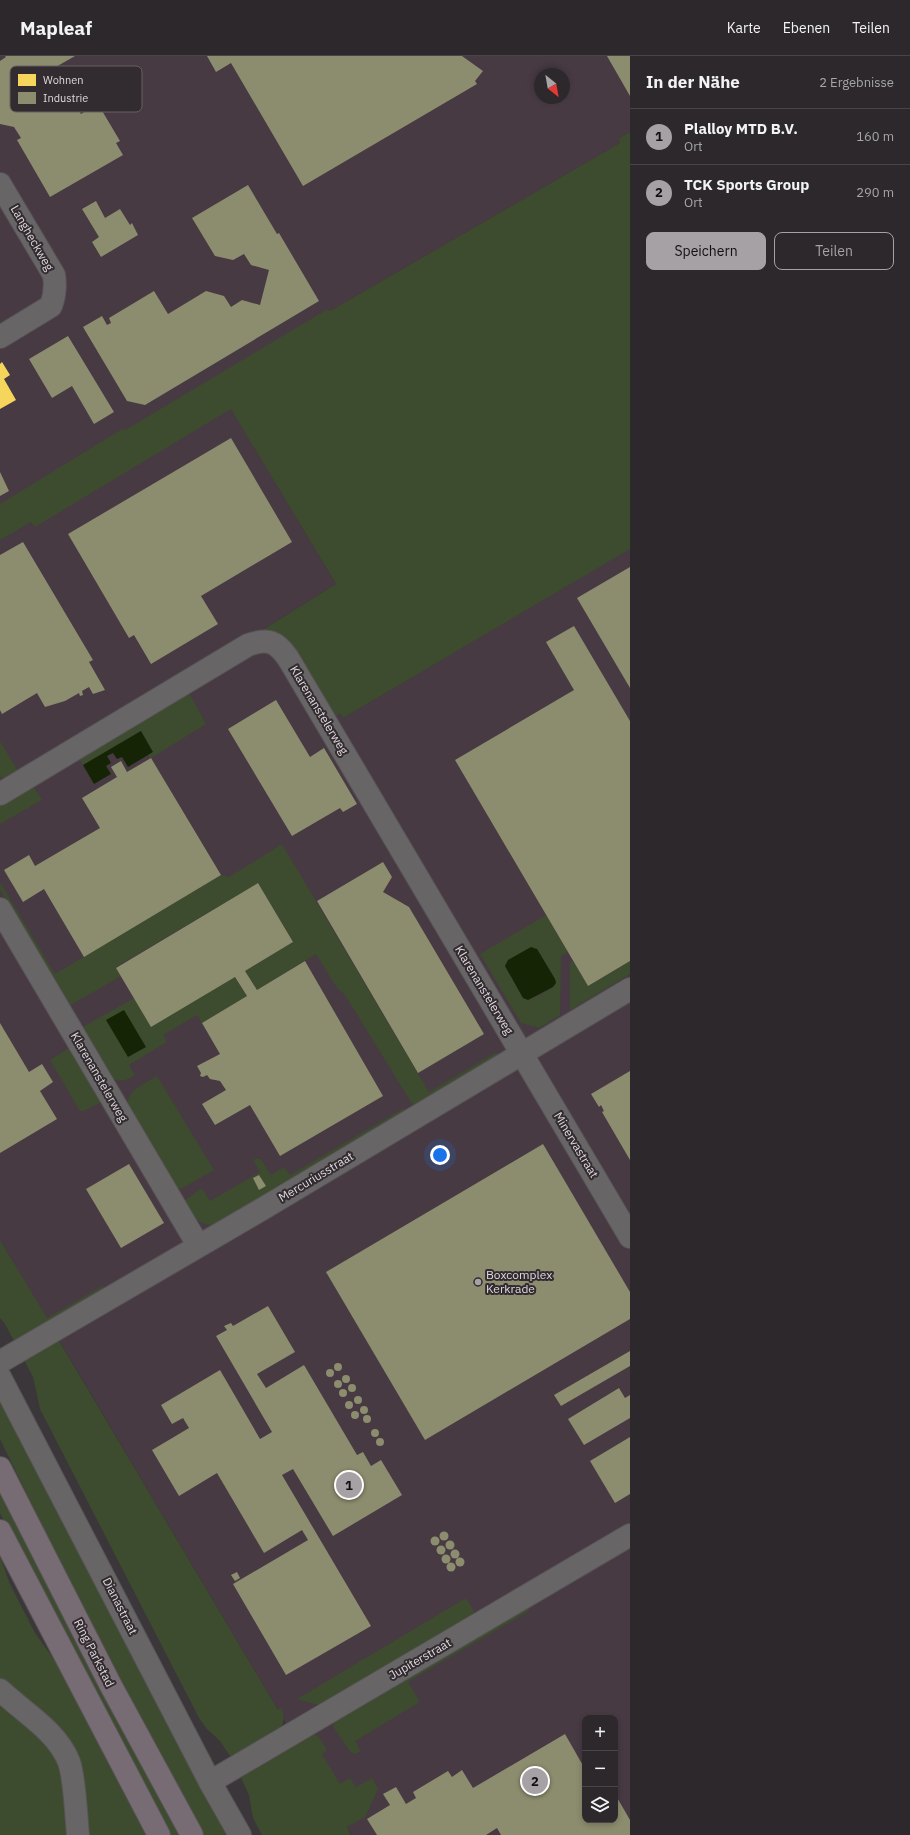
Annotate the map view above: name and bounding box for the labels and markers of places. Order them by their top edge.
place label: Boxcomplex Kerkrade [486,1267,552,1296]
marker: Boxcomplex Kerkrade [473,1277,483,1287]
pin: 1 [336,1470,362,1500]
pin: 2 [522,1766,548,1796]

